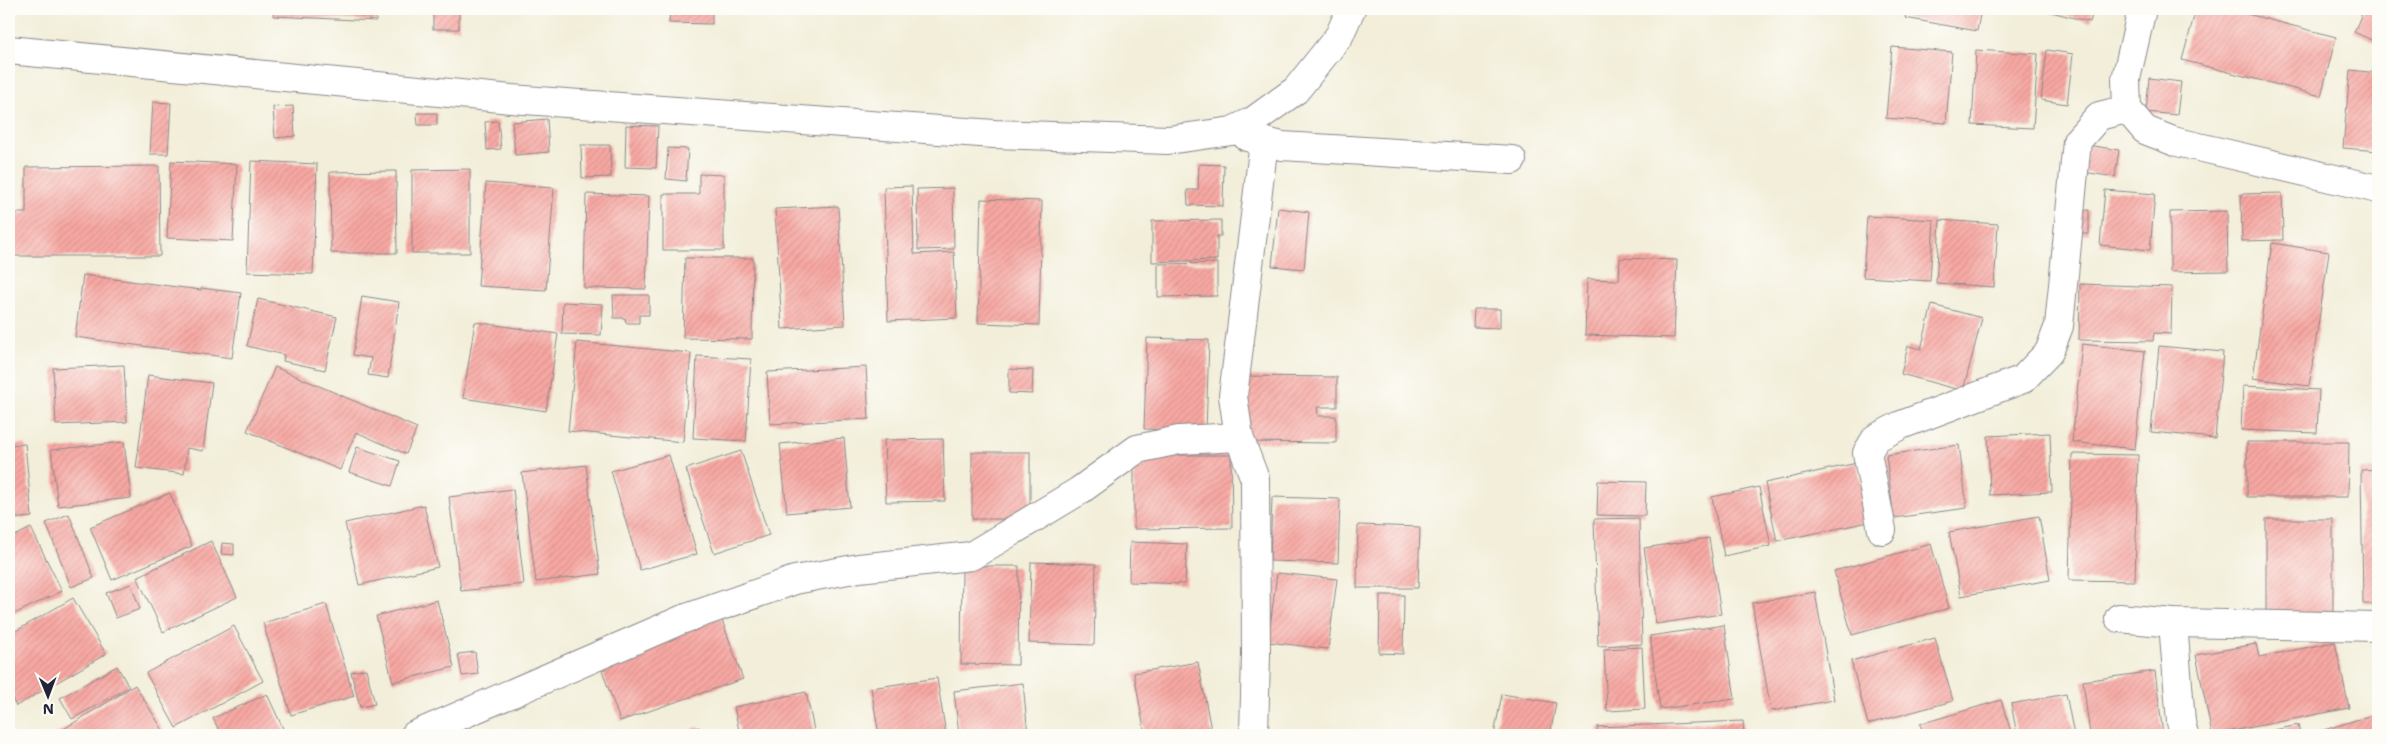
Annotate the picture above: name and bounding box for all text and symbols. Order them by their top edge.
north arrow [22,672,72,722]
text: N [43,700,54,718]

